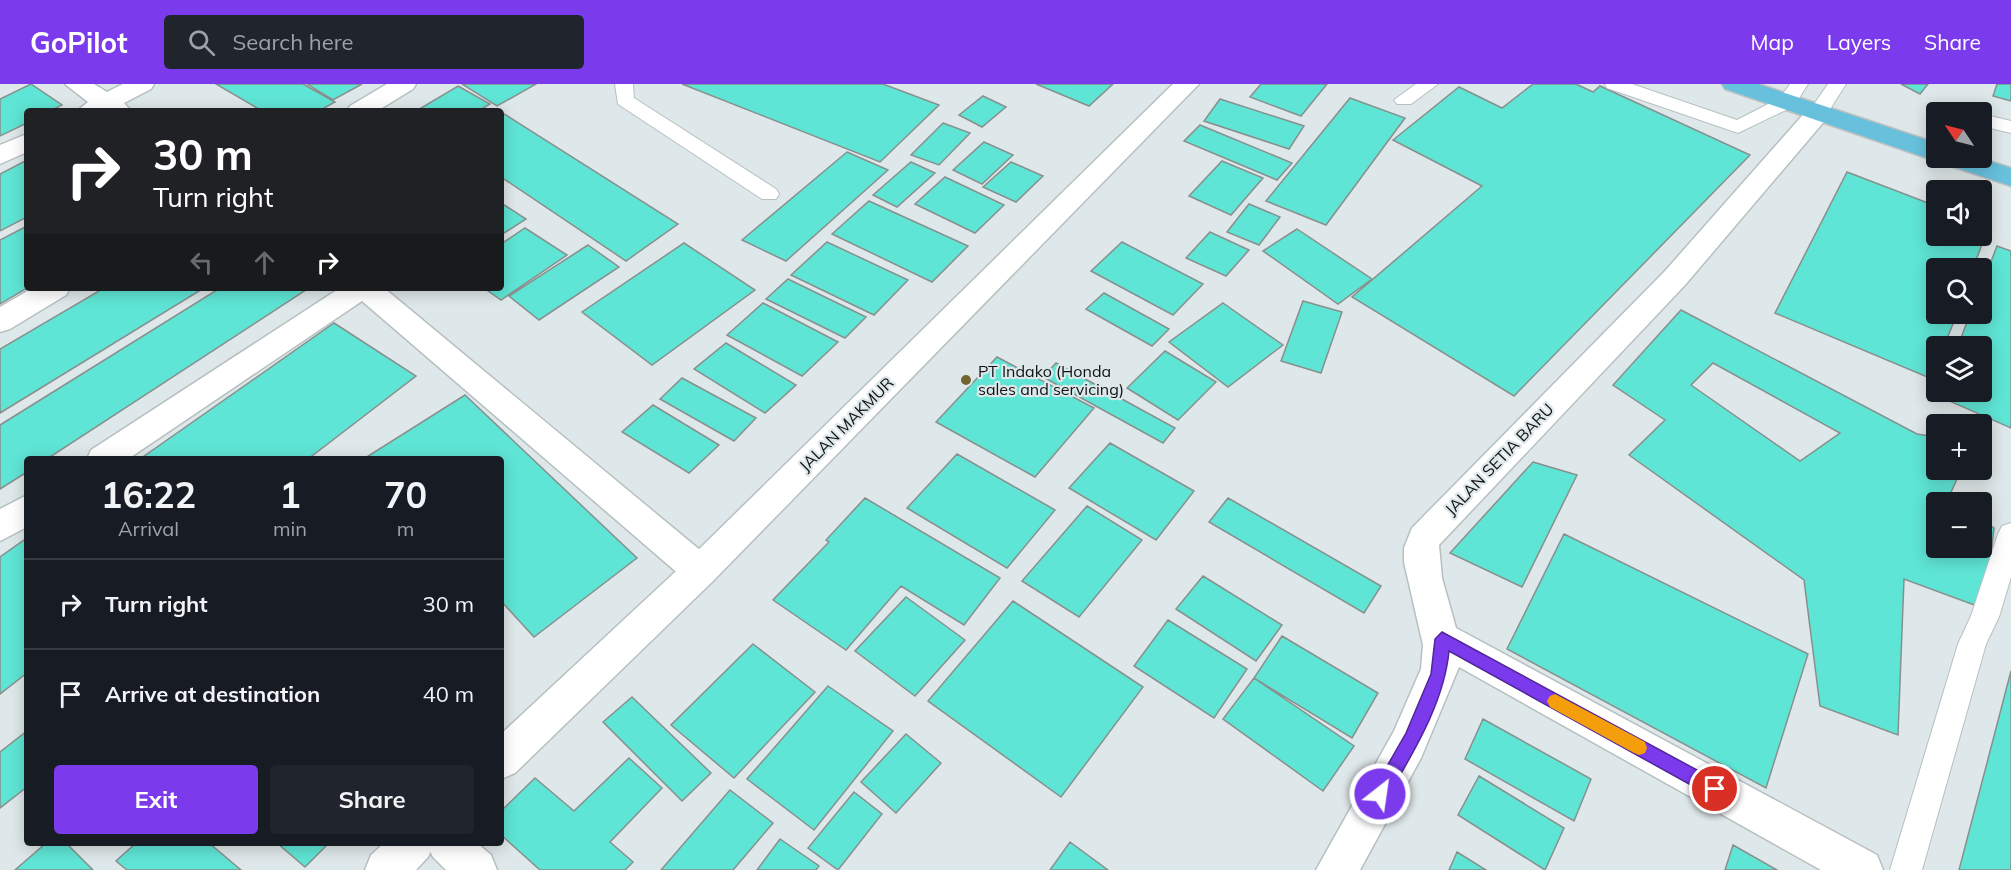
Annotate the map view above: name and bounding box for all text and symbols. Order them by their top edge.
search box [164,15,584,69]
text: GoPilot [30,25,128,60]
icon: search [185,26,218,59]
text: Search here [233,28,354,56]
text: Map [1751,29,1794,55]
text: Layers [1827,29,1891,55]
text: Share [1924,29,1981,55]
north arrow [1926,102,1992,168]
map controls [1926,102,1992,558]
text: 30 m [153,128,253,181]
icon: right [54,132,132,210]
text: Turn right [153,180,273,214]
button: sound [1926,180,1992,246]
icon: left [185,246,218,279]
icon: ahead [248,246,281,279]
icon: right [311,246,344,279]
button: search [1926,258,1992,324]
button: layers [1926,336,1992,402]
place label: PT Indako (Honda sales and servicing) [978,361,1124,399]
street label: JALAN MAKMUR [795,373,897,475]
marker: PT Indako (Honda sales and servicing) [959,373,973,387]
street label: JALAN SETIA BARU [1441,399,1557,519]
button: + [1926,414,1992,480]
text: 16:22 [101,472,196,517]
text: 1 [279,472,301,517]
text: 70 [384,472,427,517]
button: − [1926,492,1992,558]
text: Arrival [118,516,179,541]
text: min [273,516,307,541]
text: m [397,516,414,541]
icon: right [54,588,87,621]
text: Turn right [105,590,208,618]
text: 30 m [423,590,474,618]
icon: arrive [54,678,87,711]
text: Arrive at destination [105,680,320,708]
text: 40 m [423,680,474,708]
position arrow [1348,762,1412,826]
pin [1689,763,1740,814]
button: Exit [54,765,258,834]
button: Share [270,765,474,834]
icon: arrive [1698,772,1731,805]

